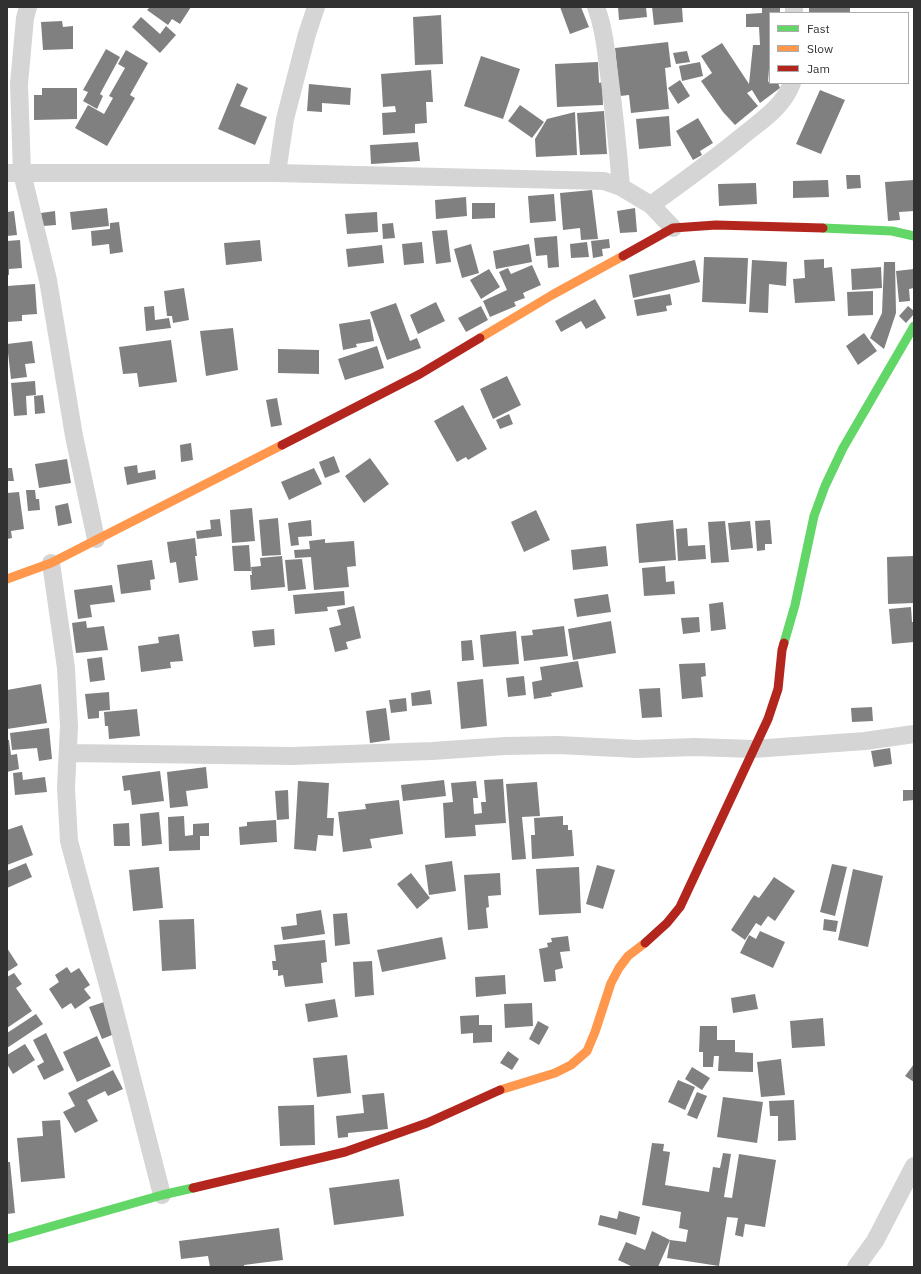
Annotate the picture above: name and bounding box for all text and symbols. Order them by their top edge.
legend [769,12,909,84]
text: Fast [807,21,830,36]
text: Slow [807,41,833,56]
text: Jam [807,61,830,76]

